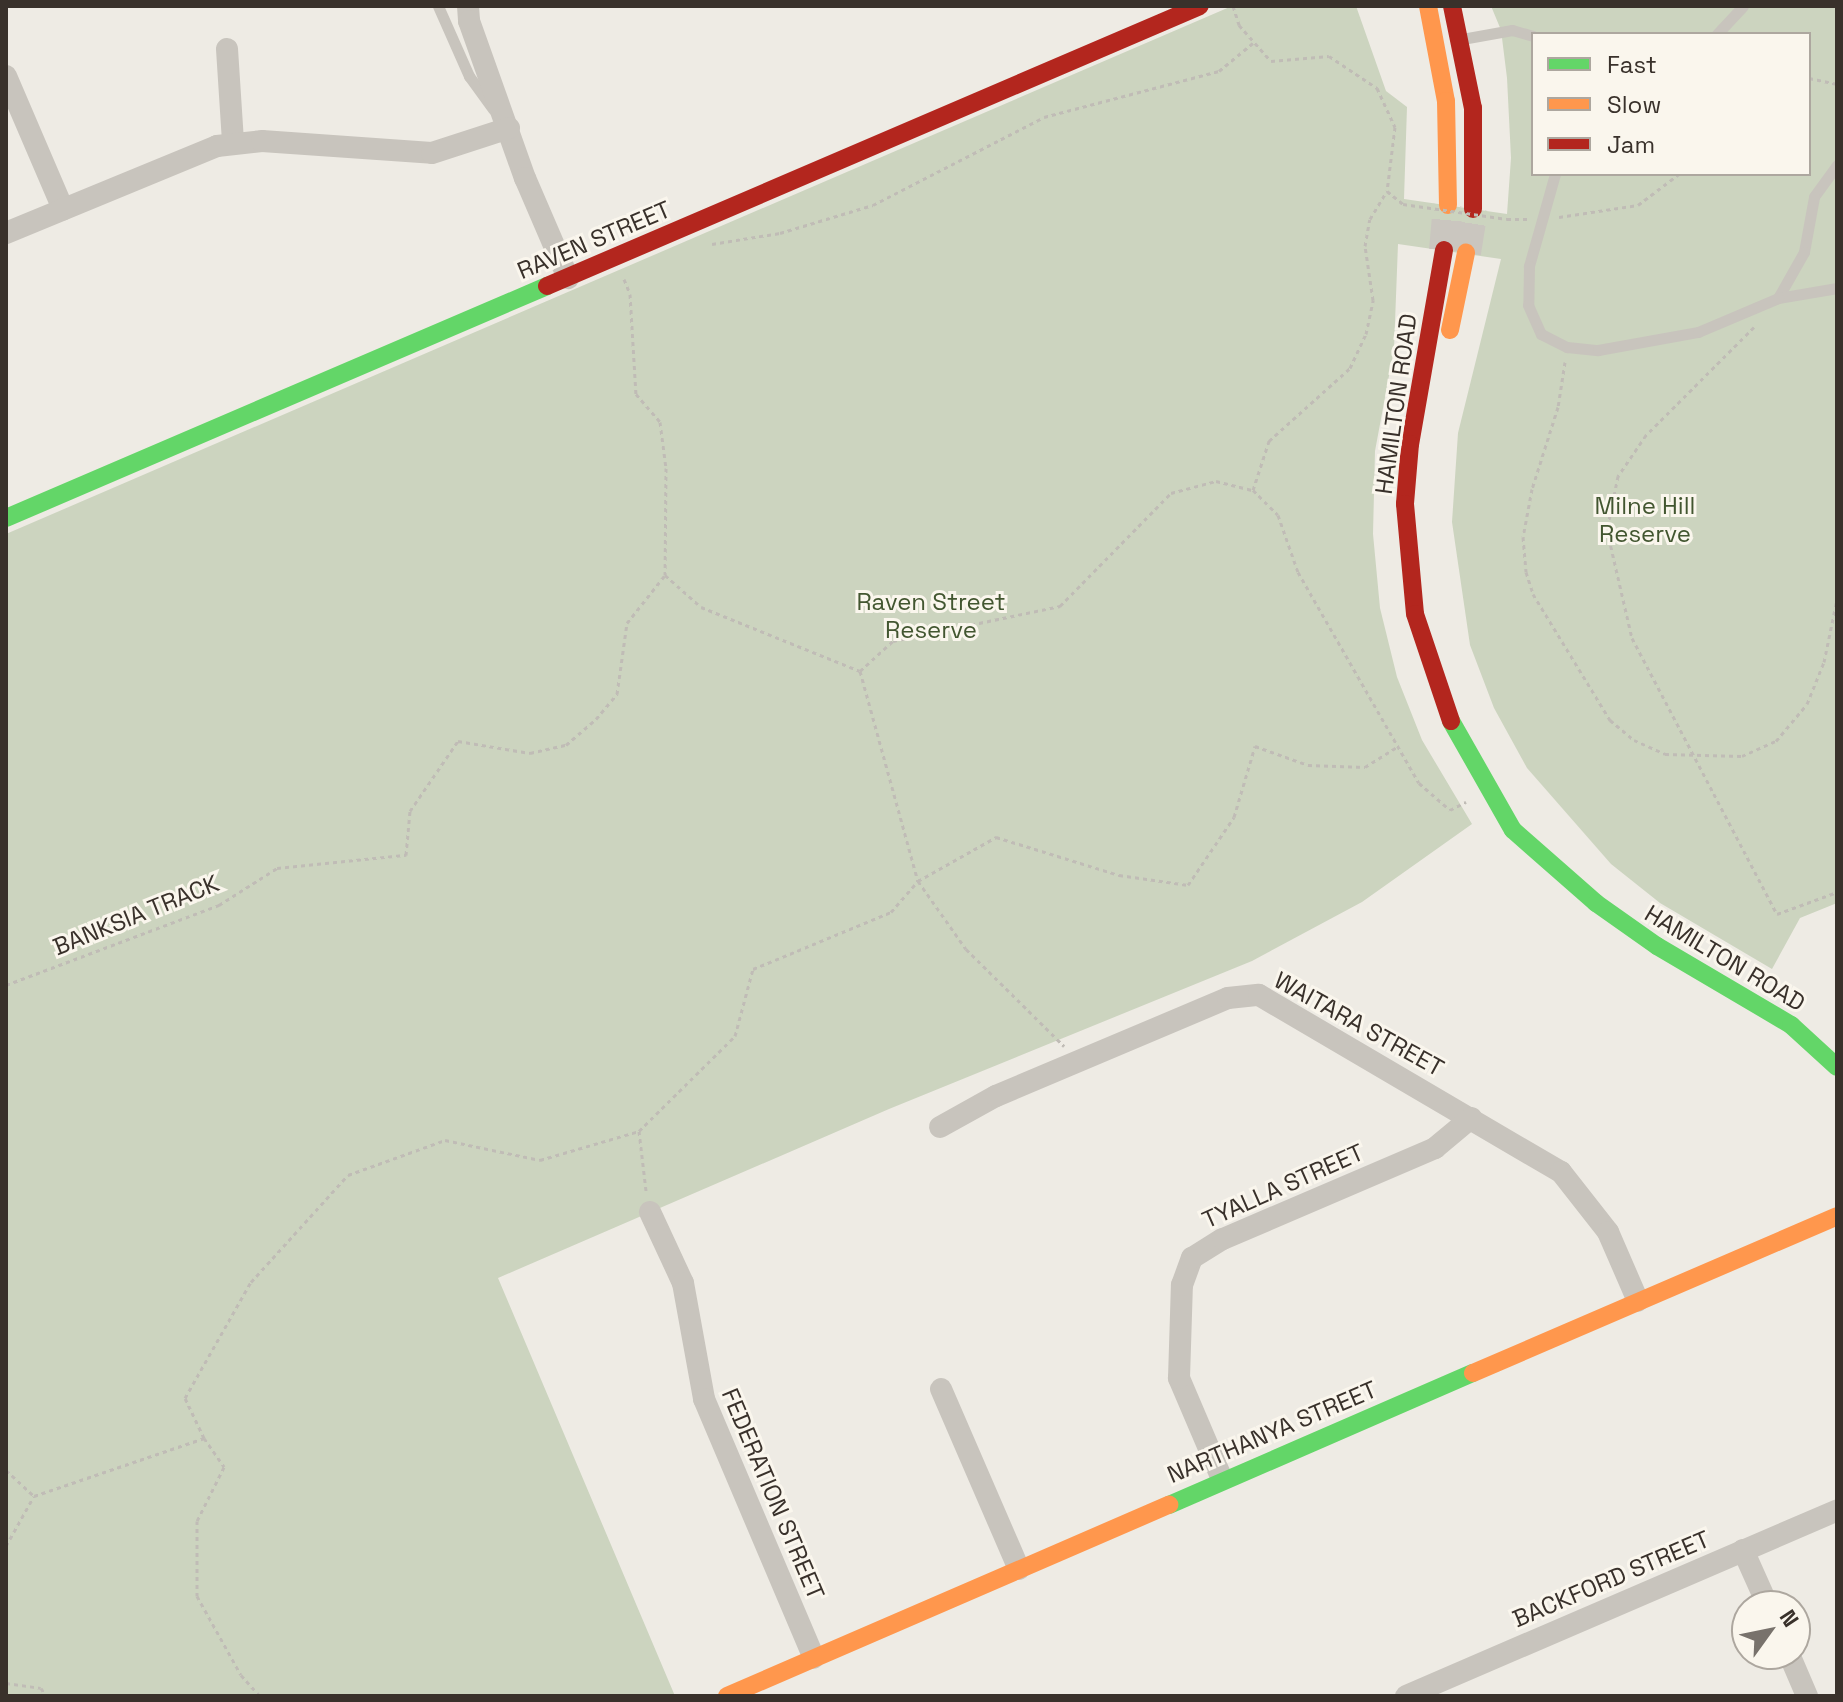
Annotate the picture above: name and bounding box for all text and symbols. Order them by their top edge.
legend [1531,32,1811,176]
text: Fast [1607,49,1657,80]
text: Slow [1607,89,1661,120]
text: Jam [1607,129,1655,160]
street label: RAVEN STREET [513,195,675,285]
street label: HAMILTON ROAD [1369,312,1423,496]
park label: Milne Hill Reserve [1595,492,1695,548]
park label: Raven Street Reserve [856,588,1006,644]
street label: BANKSIA TRACK [48,868,224,962]
street label: HAMILTON ROAD [1640,899,1810,1017]
street label: WAITARA STREET [1269,965,1449,1083]
street label: TYALLA STREET [1198,1137,1368,1235]
street label: NARTHANYA STREET [1163,1375,1381,1489]
street label: FEDERATION STREET [715,1384,831,1604]
street label: BACKFORD STREET [1508,1524,1714,1634]
north arrow [1731,1590,1811,1670]
text: N [1774,1604,1805,1632]

